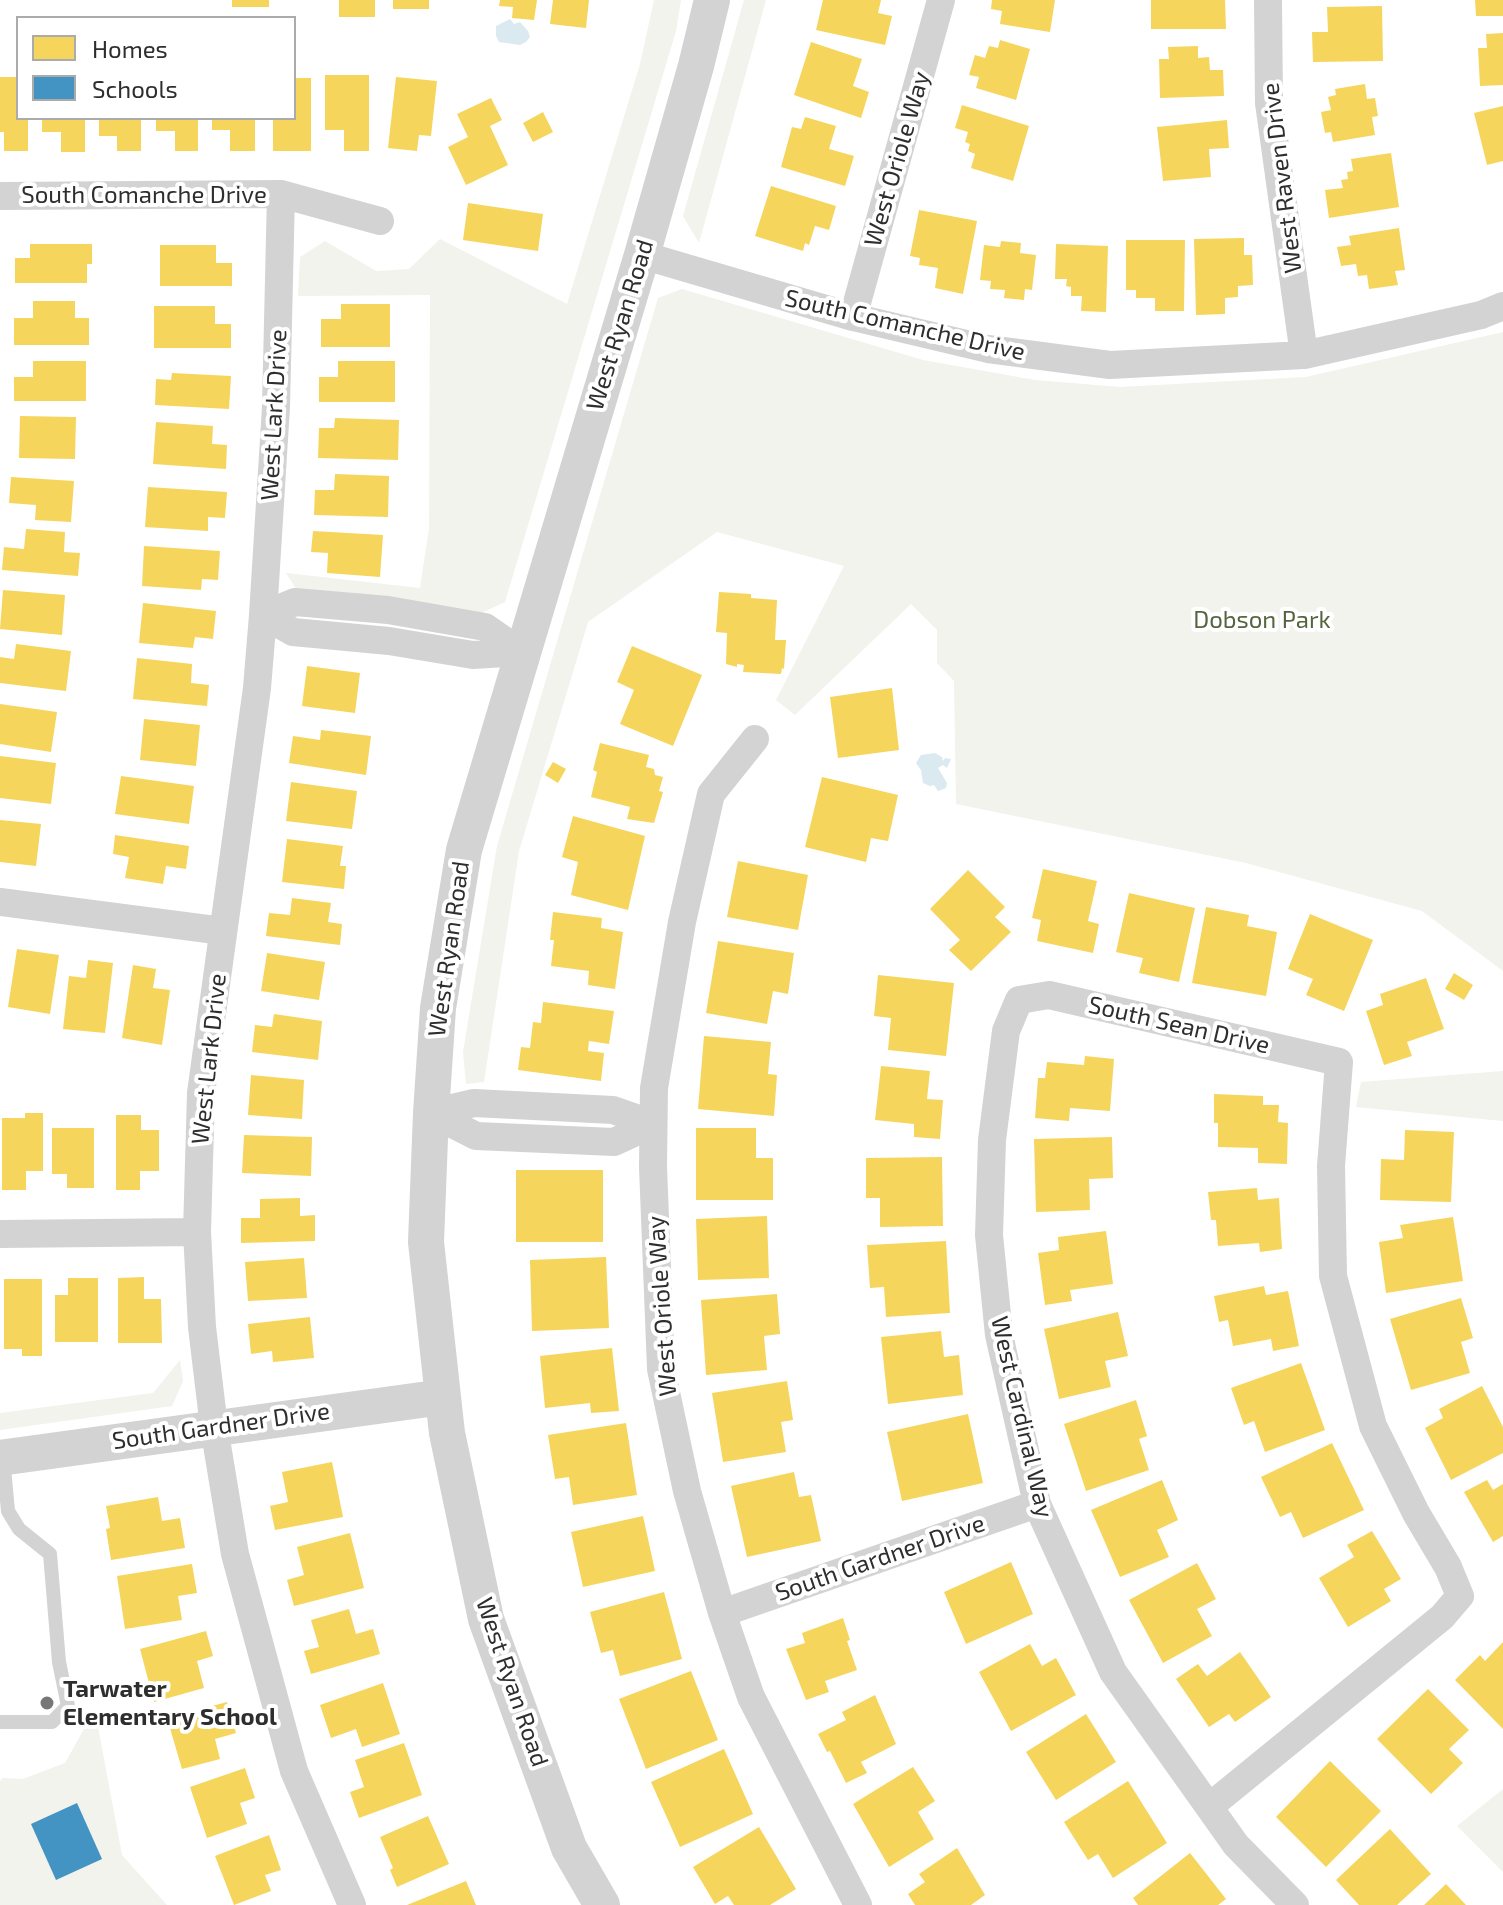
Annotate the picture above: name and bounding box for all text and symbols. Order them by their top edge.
legend [16,16,296,120]
text: Homes [92,34,168,63]
street label: West Oriole Way [858,68,936,250]
text: Schools [92,74,178,103]
street label: West Raven Drive [1256,81,1308,275]
street label: South Comanche Drive [21,181,267,209]
street label: West Ryan Road [580,236,660,414]
street label: South Comanche Drive [782,283,1028,367]
street label: West Lark Drive [255,329,293,501]
park label: Dobson Park [1193,606,1331,634]
street label: West Ryan Road [422,859,476,1039]
street label: West Lark Drive [186,972,232,1146]
street label: South Sean Drive [1086,990,1272,1060]
street label: West Oriole Way [641,1215,683,1397]
street label: West Cardinal Way [985,1314,1059,1520]
street label: South Gardner Drive [110,1396,332,1456]
street label: South Gardner Drive [772,1509,988,1607]
street label: West Ryan Road [470,1594,554,1770]
place label: Tarwater Elementary School [63,1675,277,1731]
marker: Tarwater Elementary School [38,1694,56,1712]

